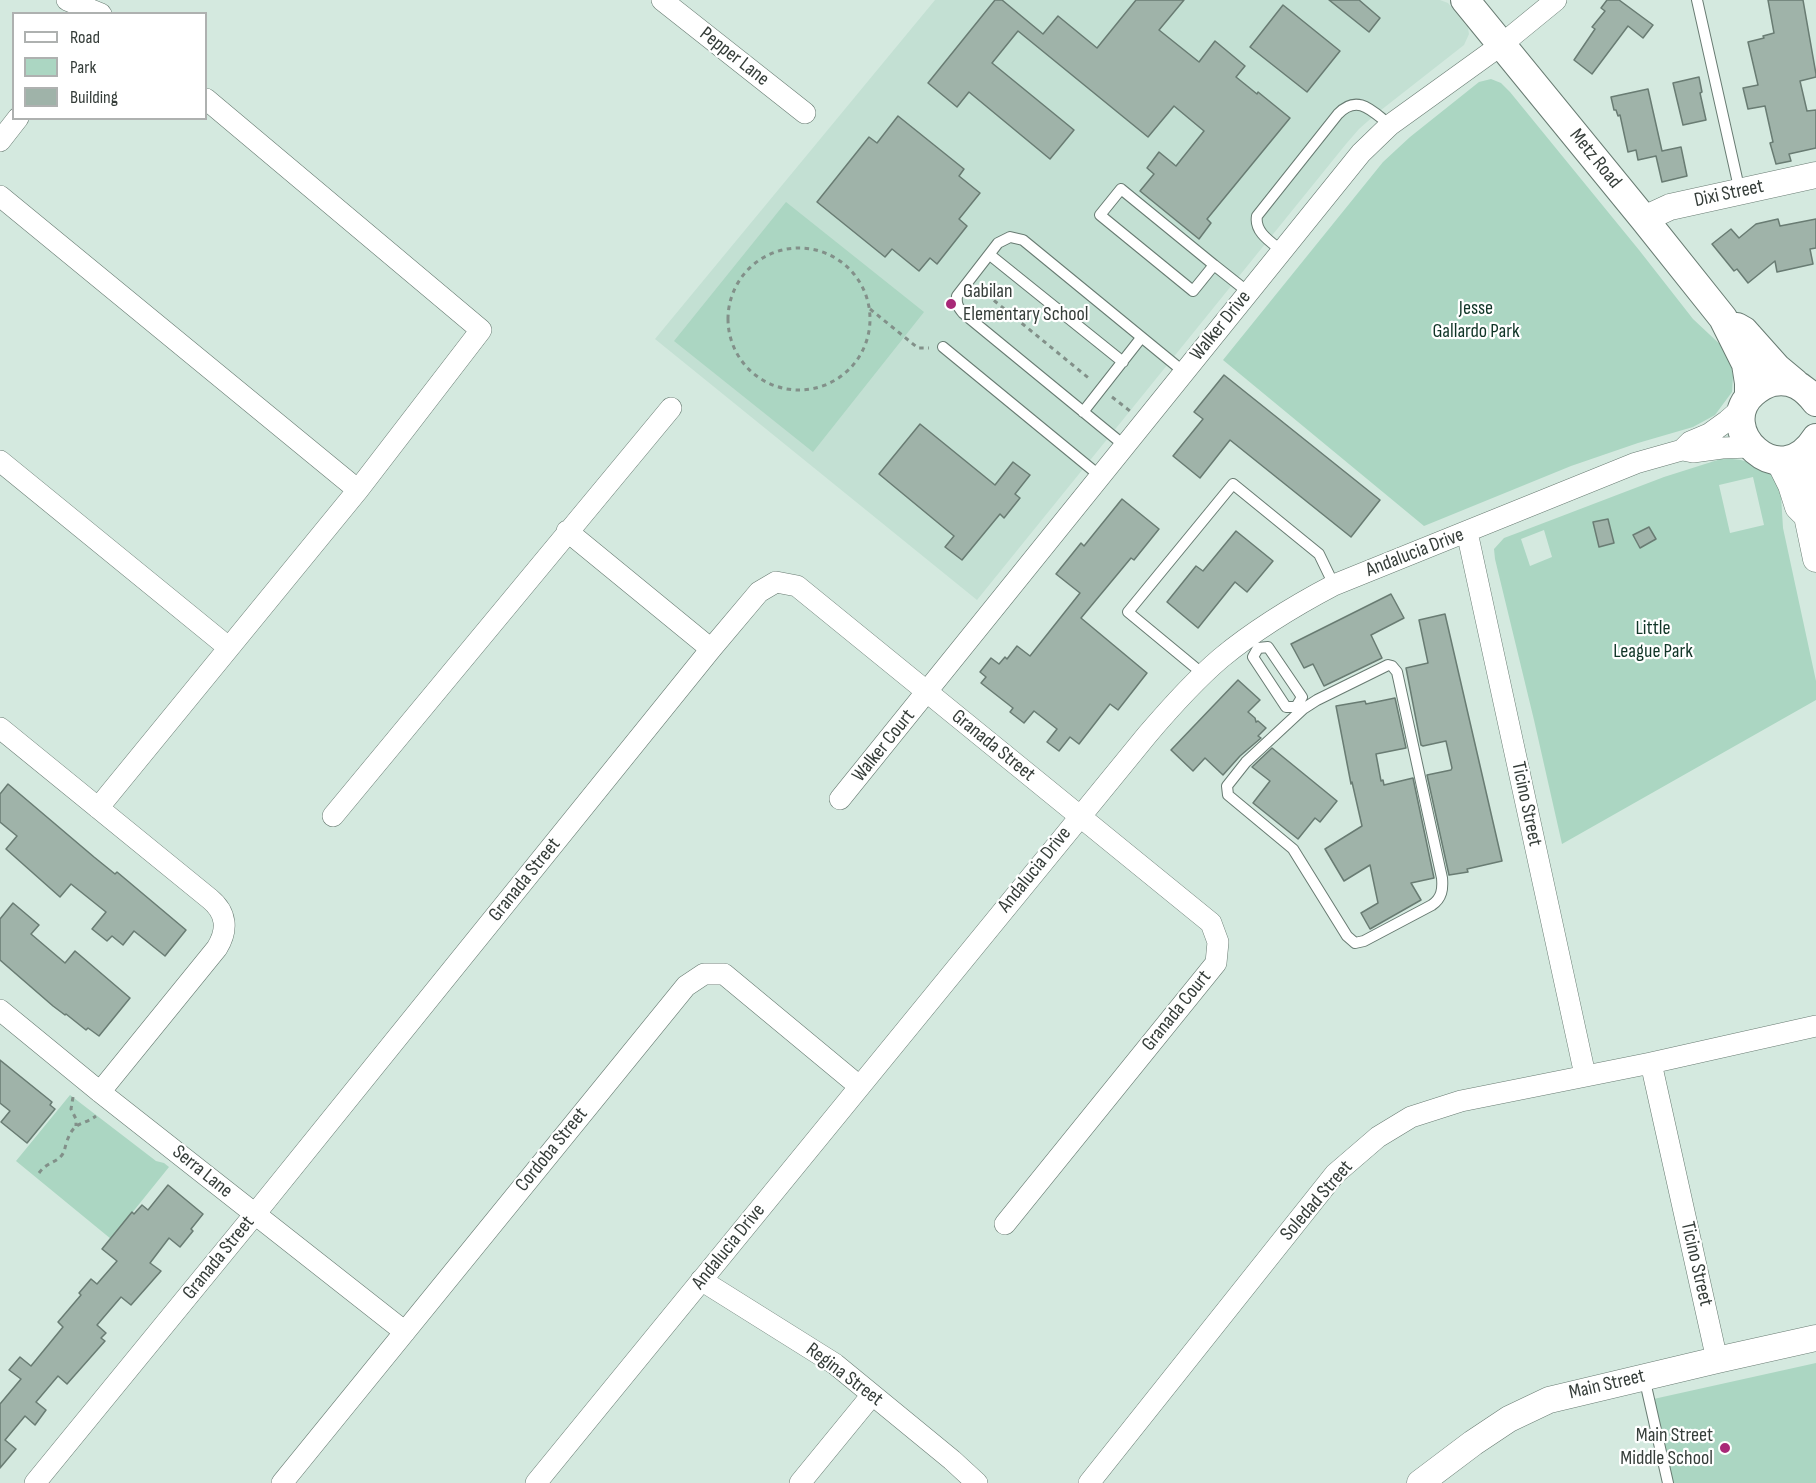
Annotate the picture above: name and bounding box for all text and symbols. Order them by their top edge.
legend [12,12,207,120]
street label: Pepper Lane [694,22,774,92]
text: Road [70,27,100,48]
text: Park [70,57,96,78]
text: Building [70,87,118,108]
street label: Metz Road [1564,124,1626,194]
street label: Dixi Street [1692,175,1766,213]
place label: Gabilan Elementary School [963,280,1089,327]
street label: Walker Drive [1186,286,1256,366]
marker: Gabilan Elementary School [944,297,958,311]
park label: Jesse Gallardo Park [1432,297,1520,344]
street label: Andalucia Drive [1363,523,1467,583]
park label: Little League Park [1613,617,1693,664]
street label: Walker Court [847,705,921,787]
street label: Granada Street [946,705,1040,787]
street label: Ticino Street [1505,760,1547,848]
street label: Andalucia Drive [993,822,1077,918]
street label: Granada Street [484,833,566,927]
street label: Granada Court [1137,966,1217,1056]
street label: Cordoba Street [511,1103,593,1197]
street label: Serra Lane [167,1141,237,1203]
street label: Soledad Street [1276,1156,1358,1246]
street label: Andalucia Drive [687,1199,771,1295]
street label: Granada Street [178,1211,260,1305]
street label: Ticino Street [1675,1220,1717,1308]
street label: Regina Street [801,1338,887,1412]
street label: Main Street [1567,1365,1647,1405]
place label: Main Street Middle School [1620,1424,1713,1471]
marker: Main Street Middle School [1718,1441,1732,1455]

